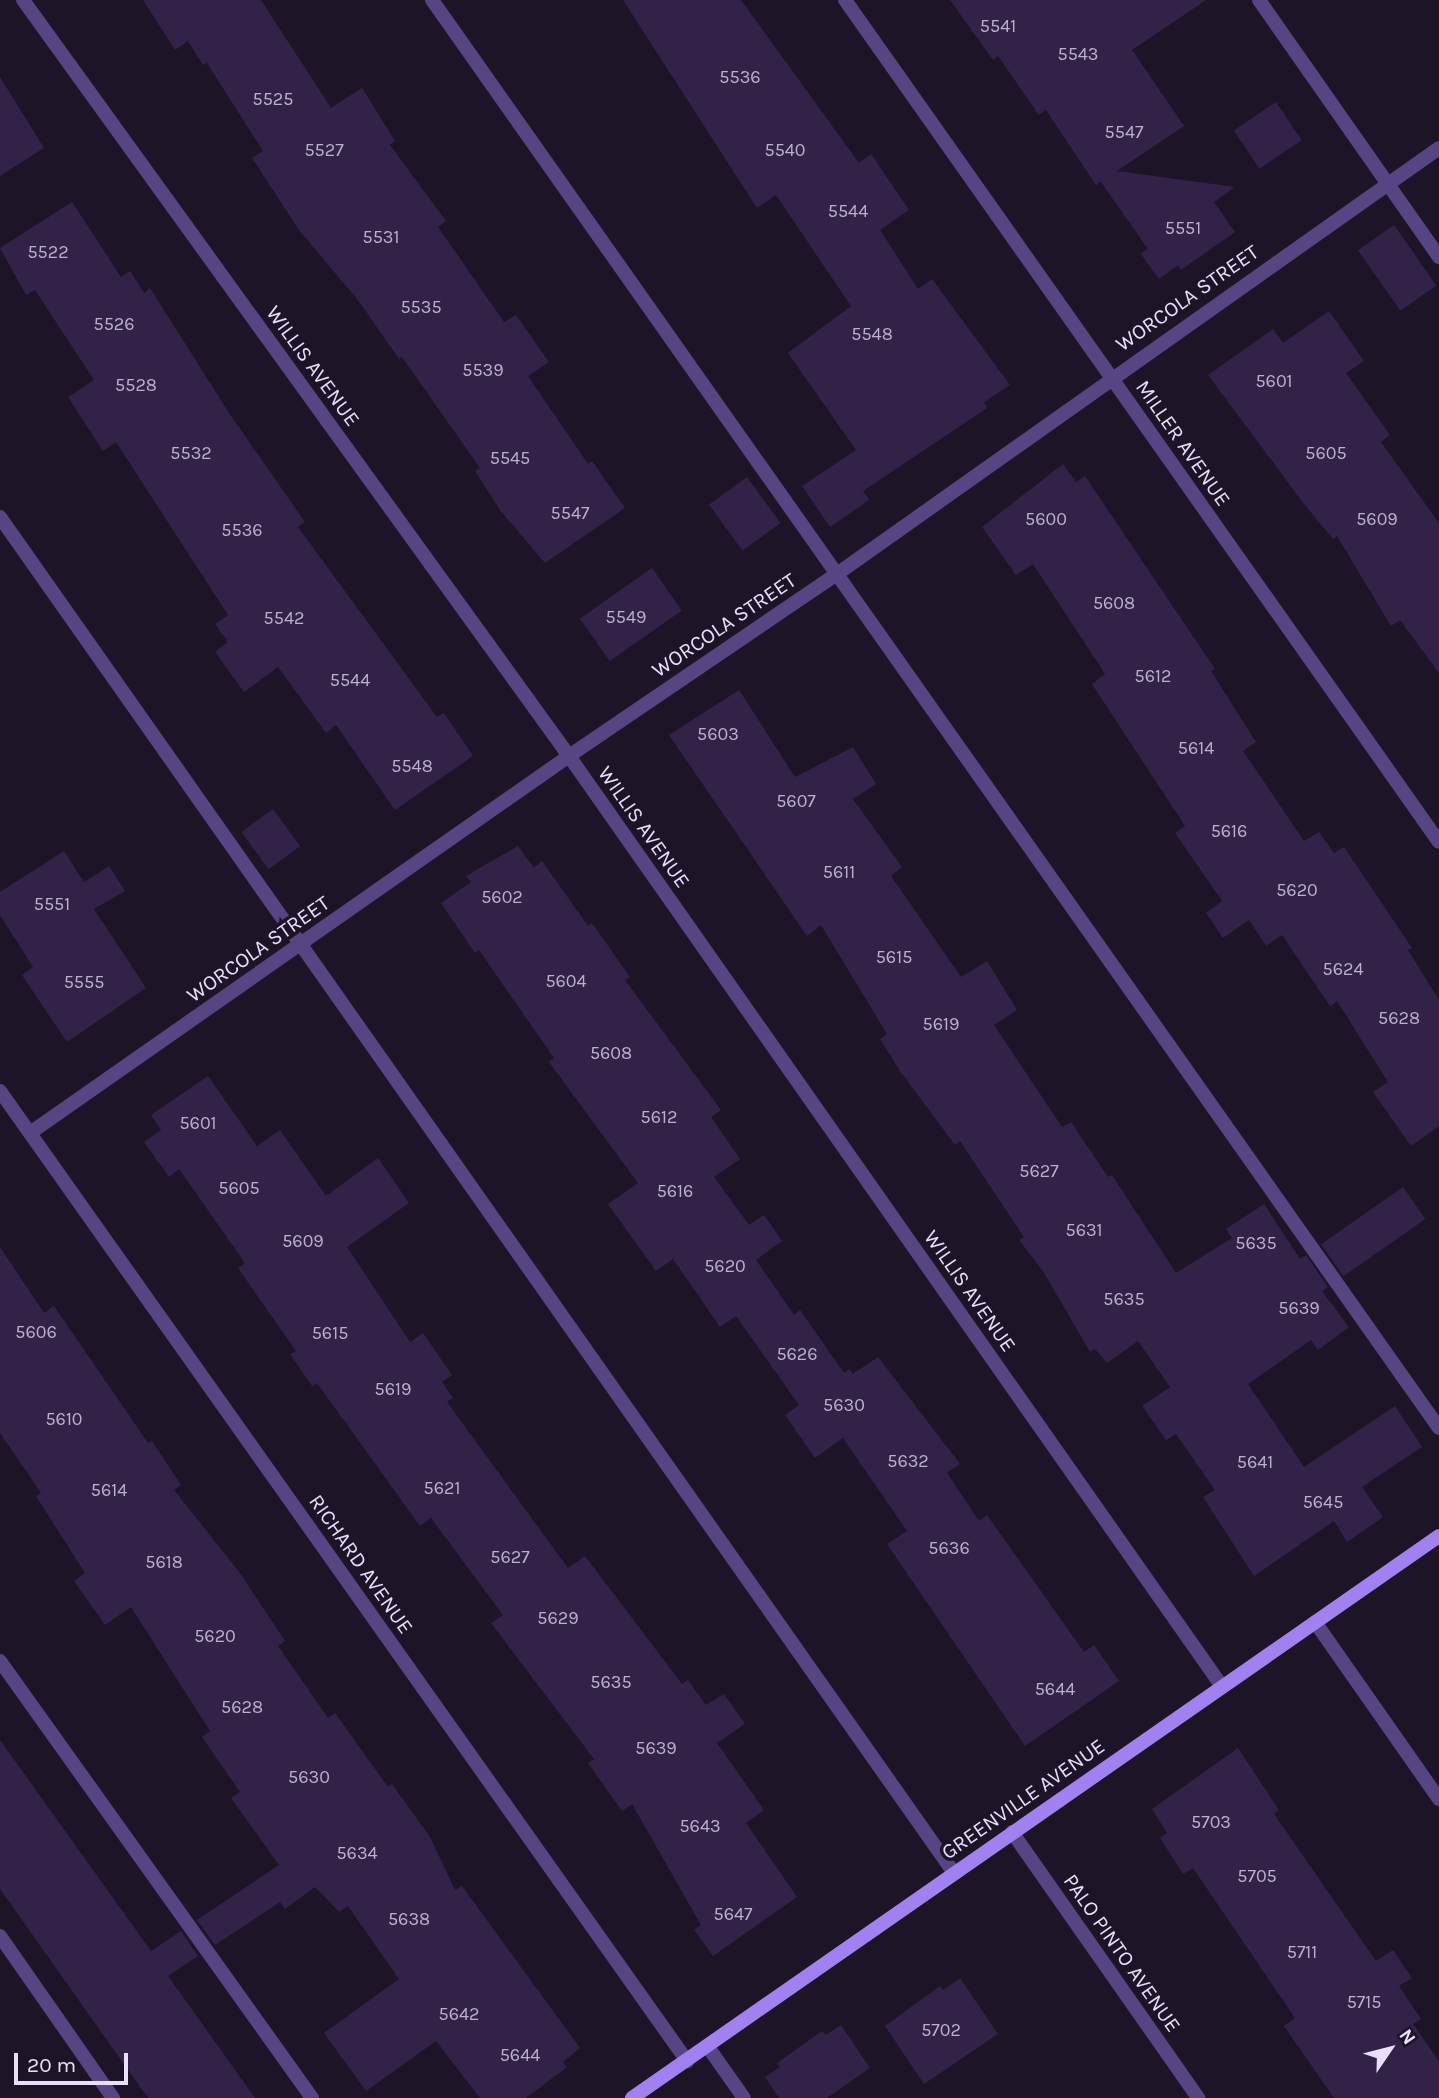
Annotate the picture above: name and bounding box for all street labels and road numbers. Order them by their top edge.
street label: WORCOLA STREET [1111,239,1263,357]
street label: WILLIS AVENUE [261,301,365,431]
street label: MILLER AVENUE [1130,375,1236,511]
street label: WORCOLA STREET [647,567,801,683]
street label: WILLIS AVENUE [593,761,695,893]
street label: WORCOLA STREET [182,890,334,1008]
street label: WILLIS AVENUE [919,1225,1021,1357]
street label: RICHARD AVENUE [304,1489,418,1639]
street label: GREENVILLE AVENUE [937,1733,1109,1865]
street label: PALO PINTO AVENUE [1058,1869,1186,2037]

